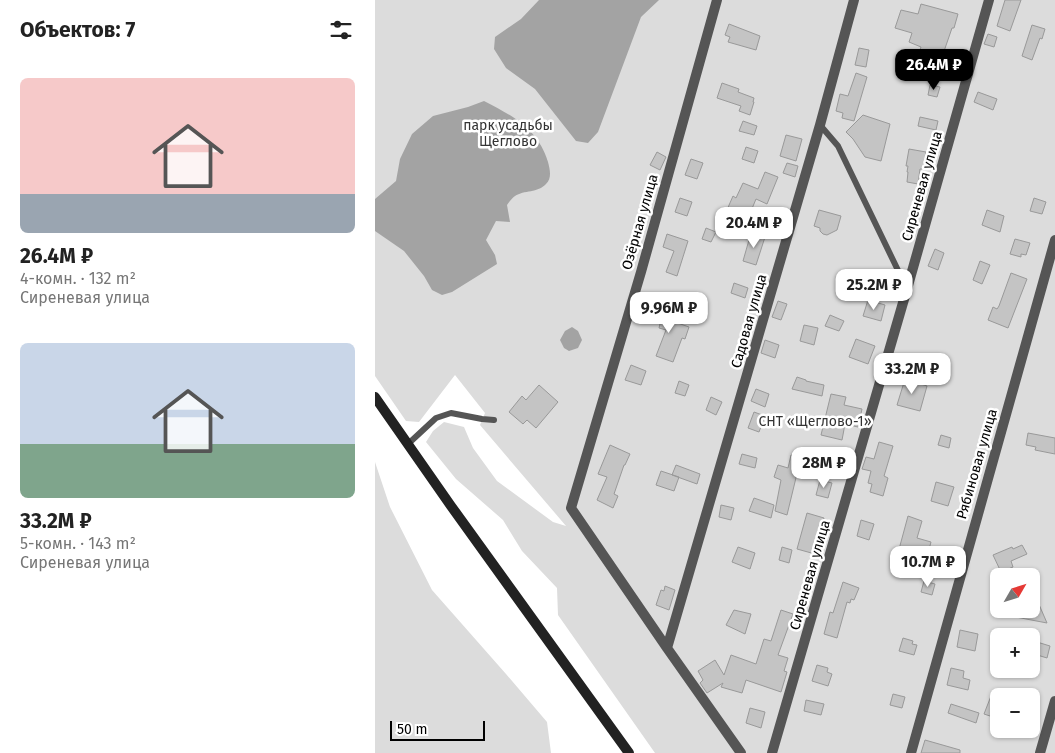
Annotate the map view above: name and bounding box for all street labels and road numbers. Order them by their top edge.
street label: Сиреневая улица [898,129,946,243]
street label: Озёрная улица [618,172,662,272]
street label: Садовая улица [727,272,771,370]
street label: Рябиновая улица [953,407,1001,521]
street label: Сиреневая улица [786,518,834,632]

